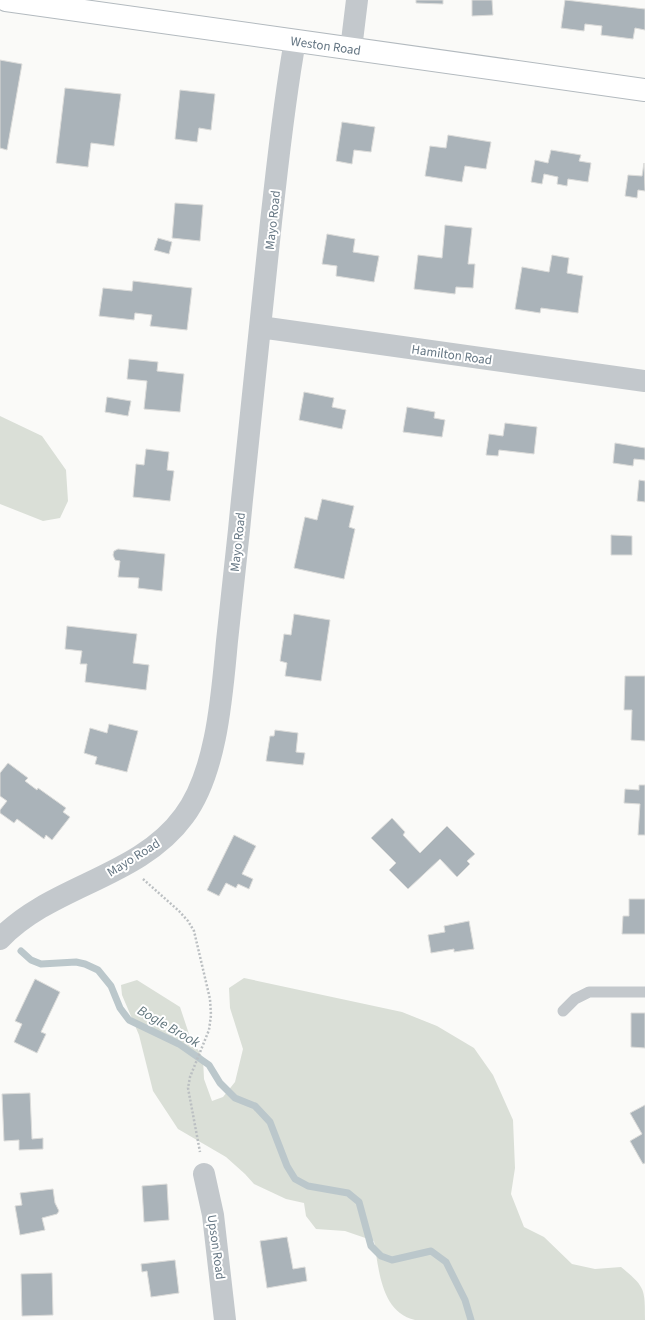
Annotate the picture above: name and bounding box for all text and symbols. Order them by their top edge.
street label: Weston Road [289,32,362,60]
street label: Mayo Road [261,190,285,251]
street label: Hamilton Road [410,340,493,370]
street label: Mayo Road [226,512,250,573]
street label: Mayo Road [103,834,164,881]
water label: Bogle Brook [134,1001,204,1053]
street label: Upson Road [203,1213,229,1281]

